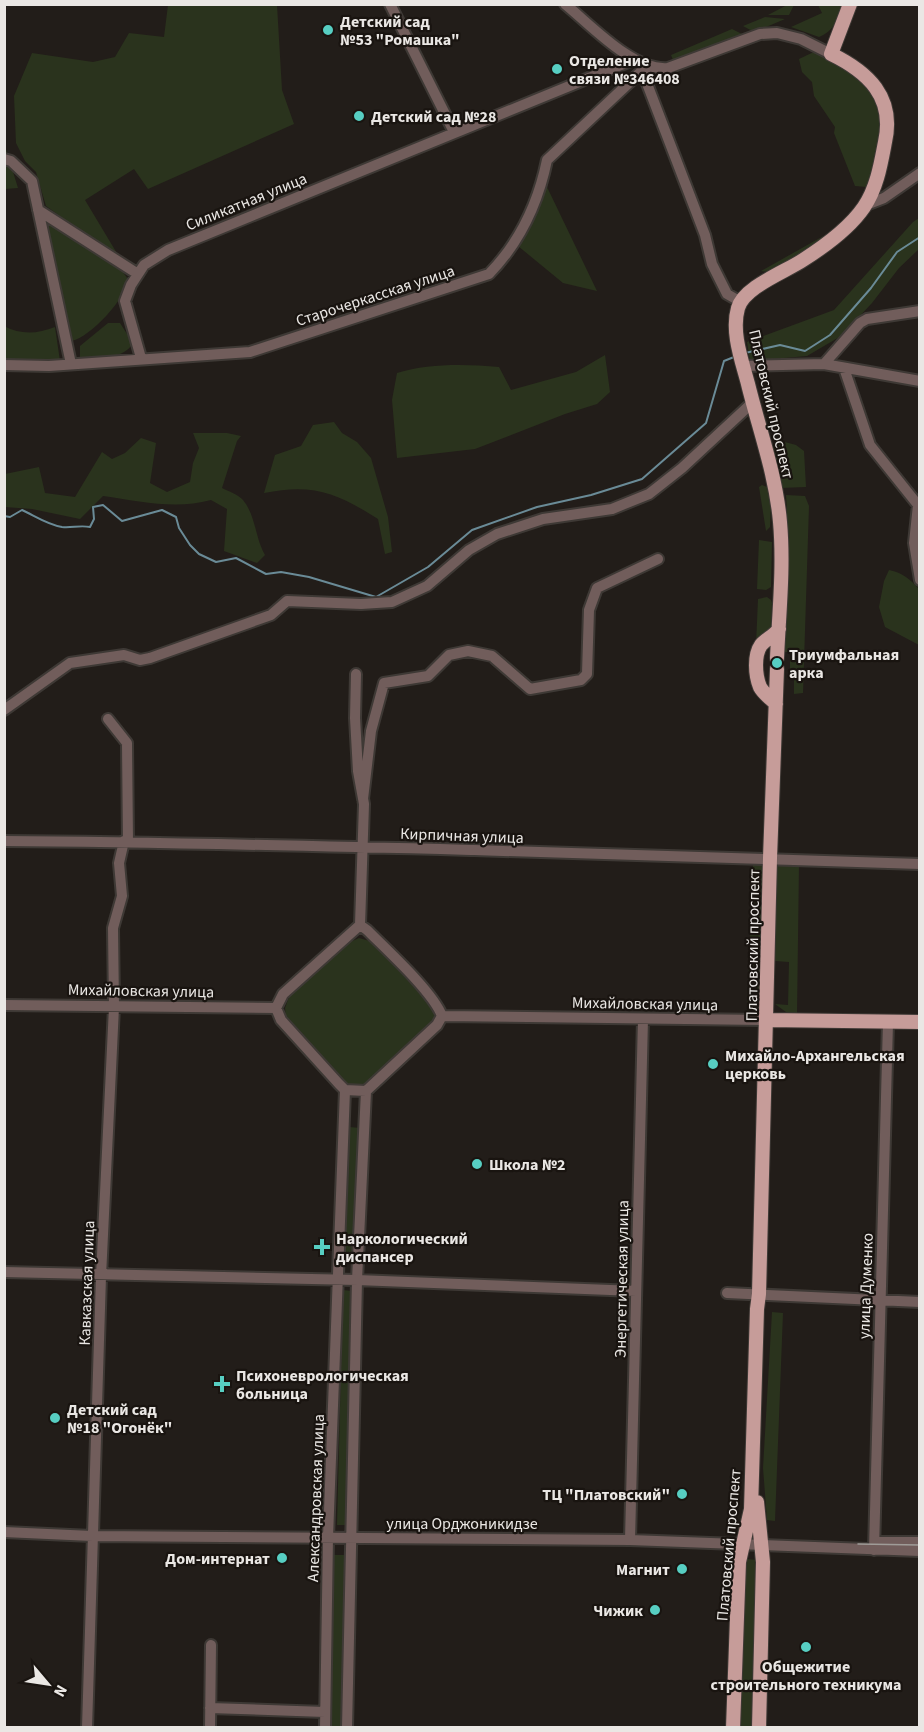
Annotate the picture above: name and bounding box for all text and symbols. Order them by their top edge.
place label: Детский сад №53 "Ромашка" [340,11,460,51]
marker: Детский сад №53 "Ромашка" [321,23,335,37]
place label: Отделение связи №346408 [569,50,680,90]
marker: Отделение связи №346408 [550,62,564,76]
place label: Детский сад №28 [371,106,496,128]
marker: Детский сад №28 [352,109,366,123]
street label: Силикатная улица [182,168,310,236]
street label: Старочеркасская улица [293,260,457,332]
street label: Платовский проспект [743,327,799,481]
place label: Триумфальная арка [789,644,899,684]
marker: Триумфальная арка [770,656,784,670]
street label: Кирпичная улица [400,823,524,849]
street label: Платовский проспект [741,869,765,1021]
street label: Михайловская улица [68,979,214,1003]
street label: Михайловская улица [572,992,718,1016]
place label: Михайло-Архангельская церковь [725,1045,905,1085]
marker: Михайло-Архангельская церковь [706,1057,720,1071]
place label: Школа №2 [489,1154,566,1176]
marker: Школа №2 [470,1157,484,1171]
street label: Энергетическая улица [610,1200,634,1358]
street label: Кавказская улица [74,1220,100,1346]
place label: Наркологический диспансер [336,1228,468,1268]
street label: улица Думенко [853,1233,879,1340]
marker: Наркологический диспансер [313,1238,331,1256]
place label: Психоневрологическая больница [236,1365,409,1405]
marker: Психоневрологическая больница [213,1375,231,1393]
place label: Детский сад №18 "Огонёк" [67,1399,172,1439]
marker: Детский сад №18 "Огонёк" [48,1411,62,1425]
street label: Александровская улица [302,1414,330,1582]
street label: Платовский проспект [711,1468,747,1622]
place label: ТЦ "Платовский" [542,1484,670,1506]
marker: ТЦ "Платовский" [675,1487,689,1501]
street label: улица Орджоникидзе [386,1513,538,1535]
place label: Дом-интернат [165,1548,270,1570]
marker: Дом-интернат [275,1551,289,1565]
place label: Магнит [616,1559,670,1581]
marker: Магнит [675,1562,689,1576]
place label: Чижик [593,1600,643,1622]
marker: Чижик [648,1603,662,1617]
marker: Общежитие строительного техникума [799,1640,813,1654]
north arrow [18,1654,78,1714]
place label: Общежитие строительного техникума [711,1656,901,1696]
text: N [48,1681,72,1701]

